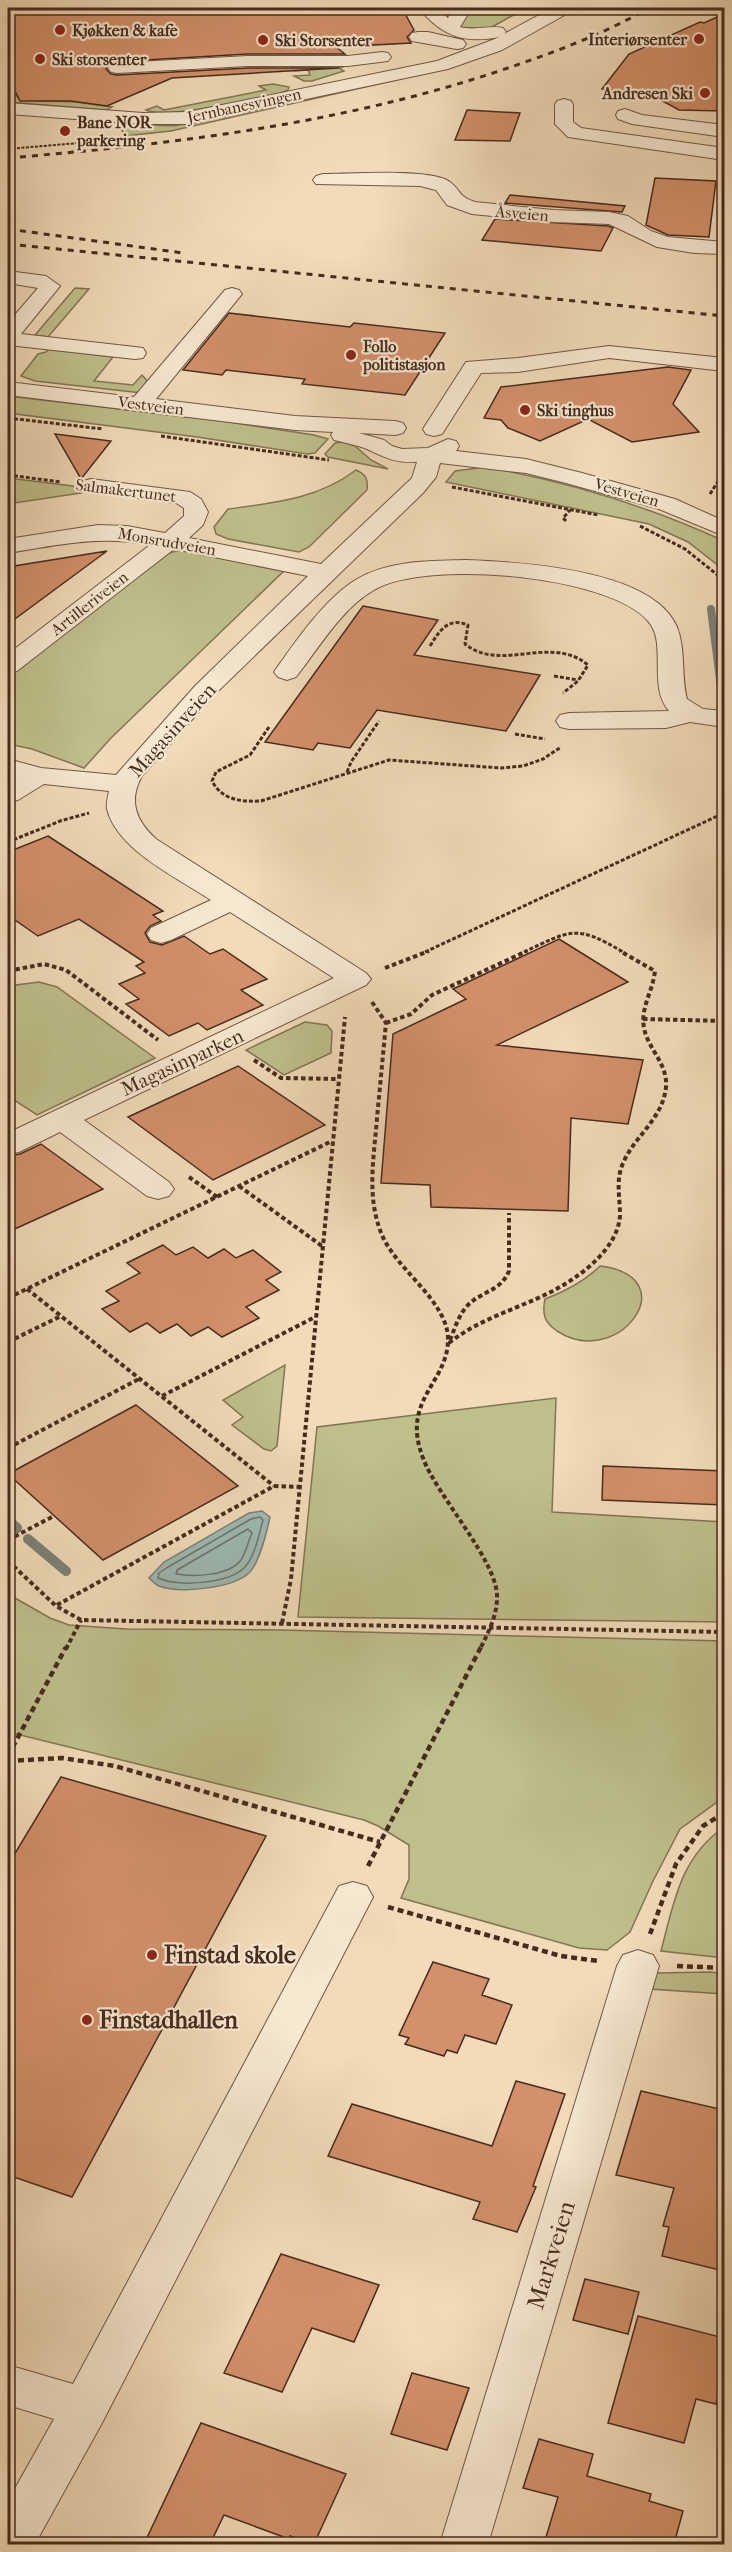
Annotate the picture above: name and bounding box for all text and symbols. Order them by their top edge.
place label: Kjøkken & kafe [72,21,178,40]
marker: Kjøkken & kafe [53,23,67,37]
place label: Interiørsenter [588,30,688,49]
place label: Ski Storsenter [275,31,373,50]
marker: Interiørsenter [692,32,706,46]
marker: Ski Storsenter [256,33,270,47]
place label: Ski storsenter [52,50,148,69]
marker: Ski storsenter [33,52,47,66]
street label: Jernbanesvingen [183,84,304,127]
place label: Andresen Ski [601,84,693,103]
marker: Andresen Ski [698,86,712,100]
place label: Bane NOR parkering [76,113,153,151]
marker: Bane NOR parkering [58,124,72,138]
street label: Åsveien [493,201,550,225]
place label: Follo politistasjon [362,337,446,375]
marker: Follo politistasjon [344,348,358,362]
street label: Vestveien [116,392,186,419]
place label: Ski tinghus [537,401,614,421]
marker: Ski tinghus [518,403,532,417]
street label: Vestveien [591,474,662,511]
street label: Salmakertunet [75,475,178,506]
street label: Monsrudveien [116,523,218,560]
street label: Artilleriveien [46,567,132,640]
street label: Magasinveien [124,678,221,782]
street label: Magasinparken [117,1024,247,1101]
place label: Finstad skole [163,1941,296,1969]
marker: Finstad skole [145,1948,159,1962]
place label: Finstadhallen [98,2006,239,2034]
marker: Finstadhallen [80,2013,94,2027]
street label: Markveien [521,2198,581,2312]

